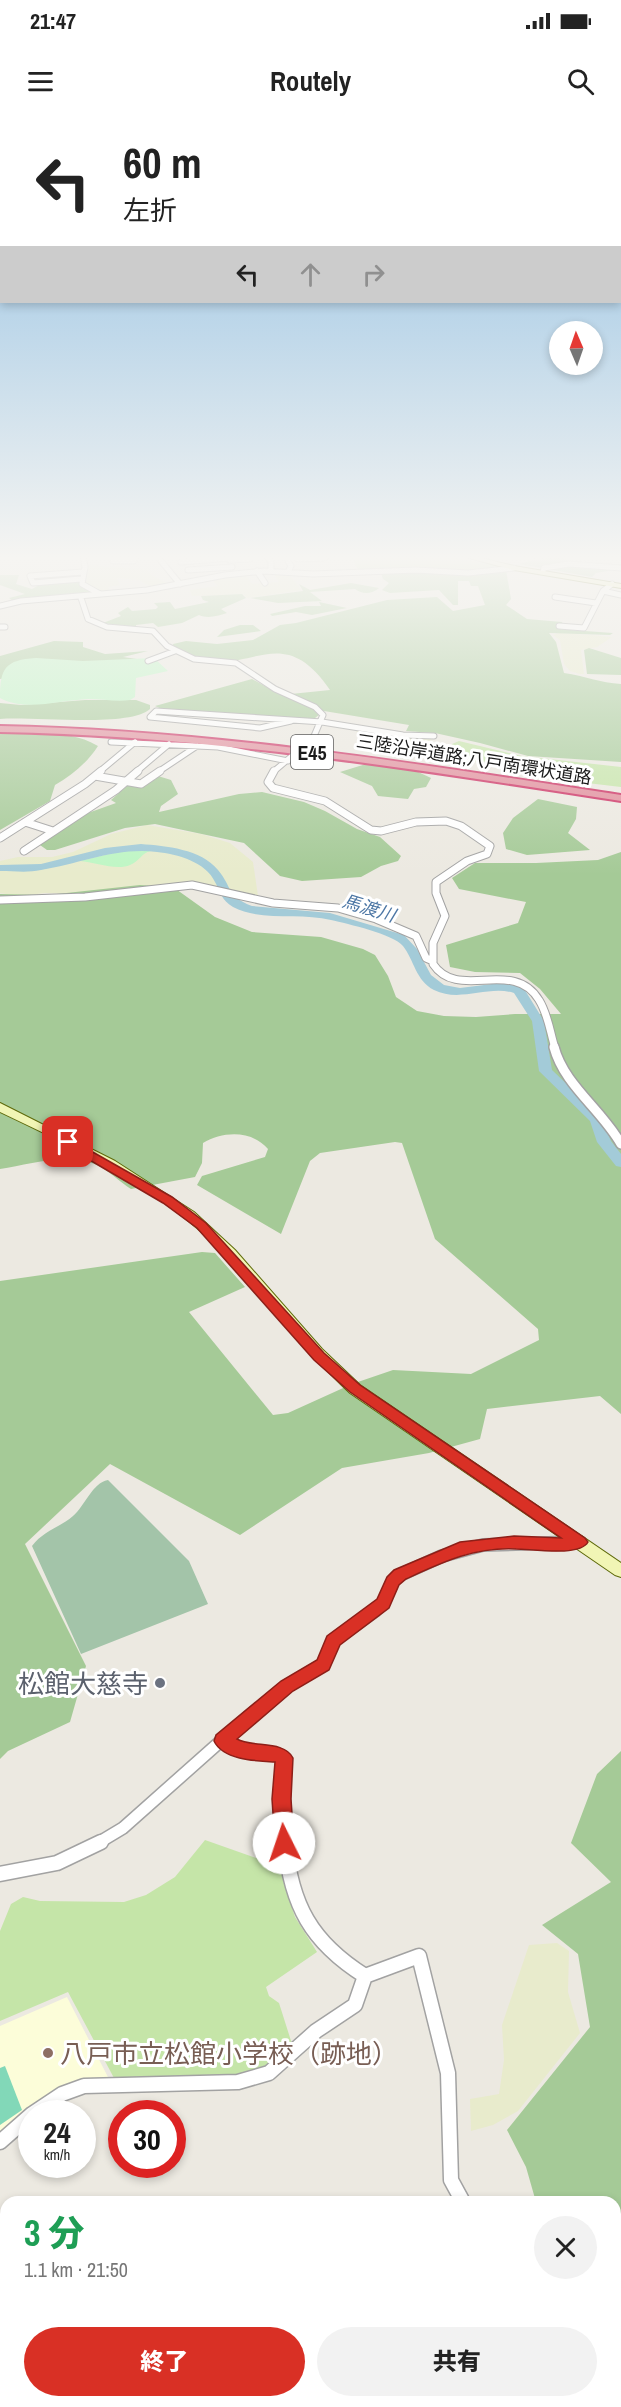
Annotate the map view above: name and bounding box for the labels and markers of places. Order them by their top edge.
pin [42,1116,93,1167]
place label: 松館大慈寺 [18,1666,148,1701]
marker: 松館大慈寺 [153,1676,167,1690]
place label: 八戸市立松館小学校（跡地） [60,2036,398,2071]
marker: 八戸市立松館小学校（跡地） [41,2046,55,2060]

